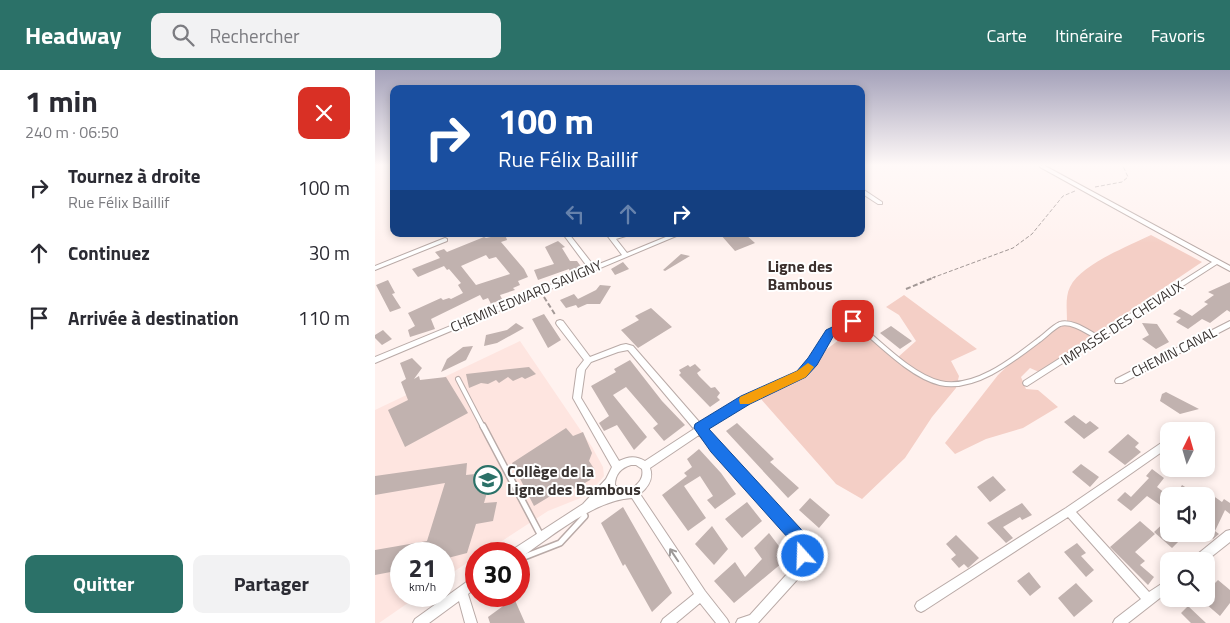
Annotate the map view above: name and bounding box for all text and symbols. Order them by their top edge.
search box [151,13,501,58]
text: Headway [25,17,121,53]
icon: search [169,21,197,49]
text: Rechercher [209,21,300,50]
text: Carte [986,22,1027,49]
text: Itinéraire [1055,22,1123,49]
text: Favoris [1151,22,1205,49]
text: 1 min [25,78,98,124]
button: close [298,87,350,139]
text: 100 m [498,94,594,148]
icon: right [415,105,480,170]
text: 240 m · 06:50 [25,120,119,144]
text: Rue Félix Baillif [498,142,638,176]
text: Tournez à droite [68,161,200,190]
text: 100 m [298,173,350,202]
icon: right [25,174,53,202]
text: Rue Félix Baillif [68,190,170,214]
icon: left [561,200,589,228]
icon: ahead [614,200,642,228]
icon: right [667,200,695,228]
text: Continuez [68,238,150,267]
text: 30 m [309,238,350,267]
icon: ahead [25,239,53,267]
street label: CHEMIN EDWARD SAVIGNY [447,254,605,337]
district label: Ligne des Bambous [767,254,833,296]
street label: IMPASSE DES CHEVAUX [1056,275,1187,370]
pin [832,300,874,342]
text: Arrivée à destination [68,303,239,332]
text: 110 m [298,303,350,332]
icon: arrive [25,304,53,332]
icon: arrive [839,307,867,335]
street label: CHEMIN CANAL [1128,321,1220,382]
north arrow [1160,422,1215,478]
map controls [1160,422,1215,607]
place label: Collège de la Ligne des Bambous [507,459,641,501]
school or university icon: Collège de la Ligne des Bambous [473,465,503,495]
button: sound [1160,487,1215,542]
position arrow [776,529,828,581]
speed limit sign: 30 [465,542,530,607]
one-way arrow [669,548,679,562]
text: 21 [408,549,437,587]
button: search [1160,552,1215,607]
button: Quitter [25,555,183,613]
button: Partager [193,555,350,613]
text: km/h [409,577,436,596]

